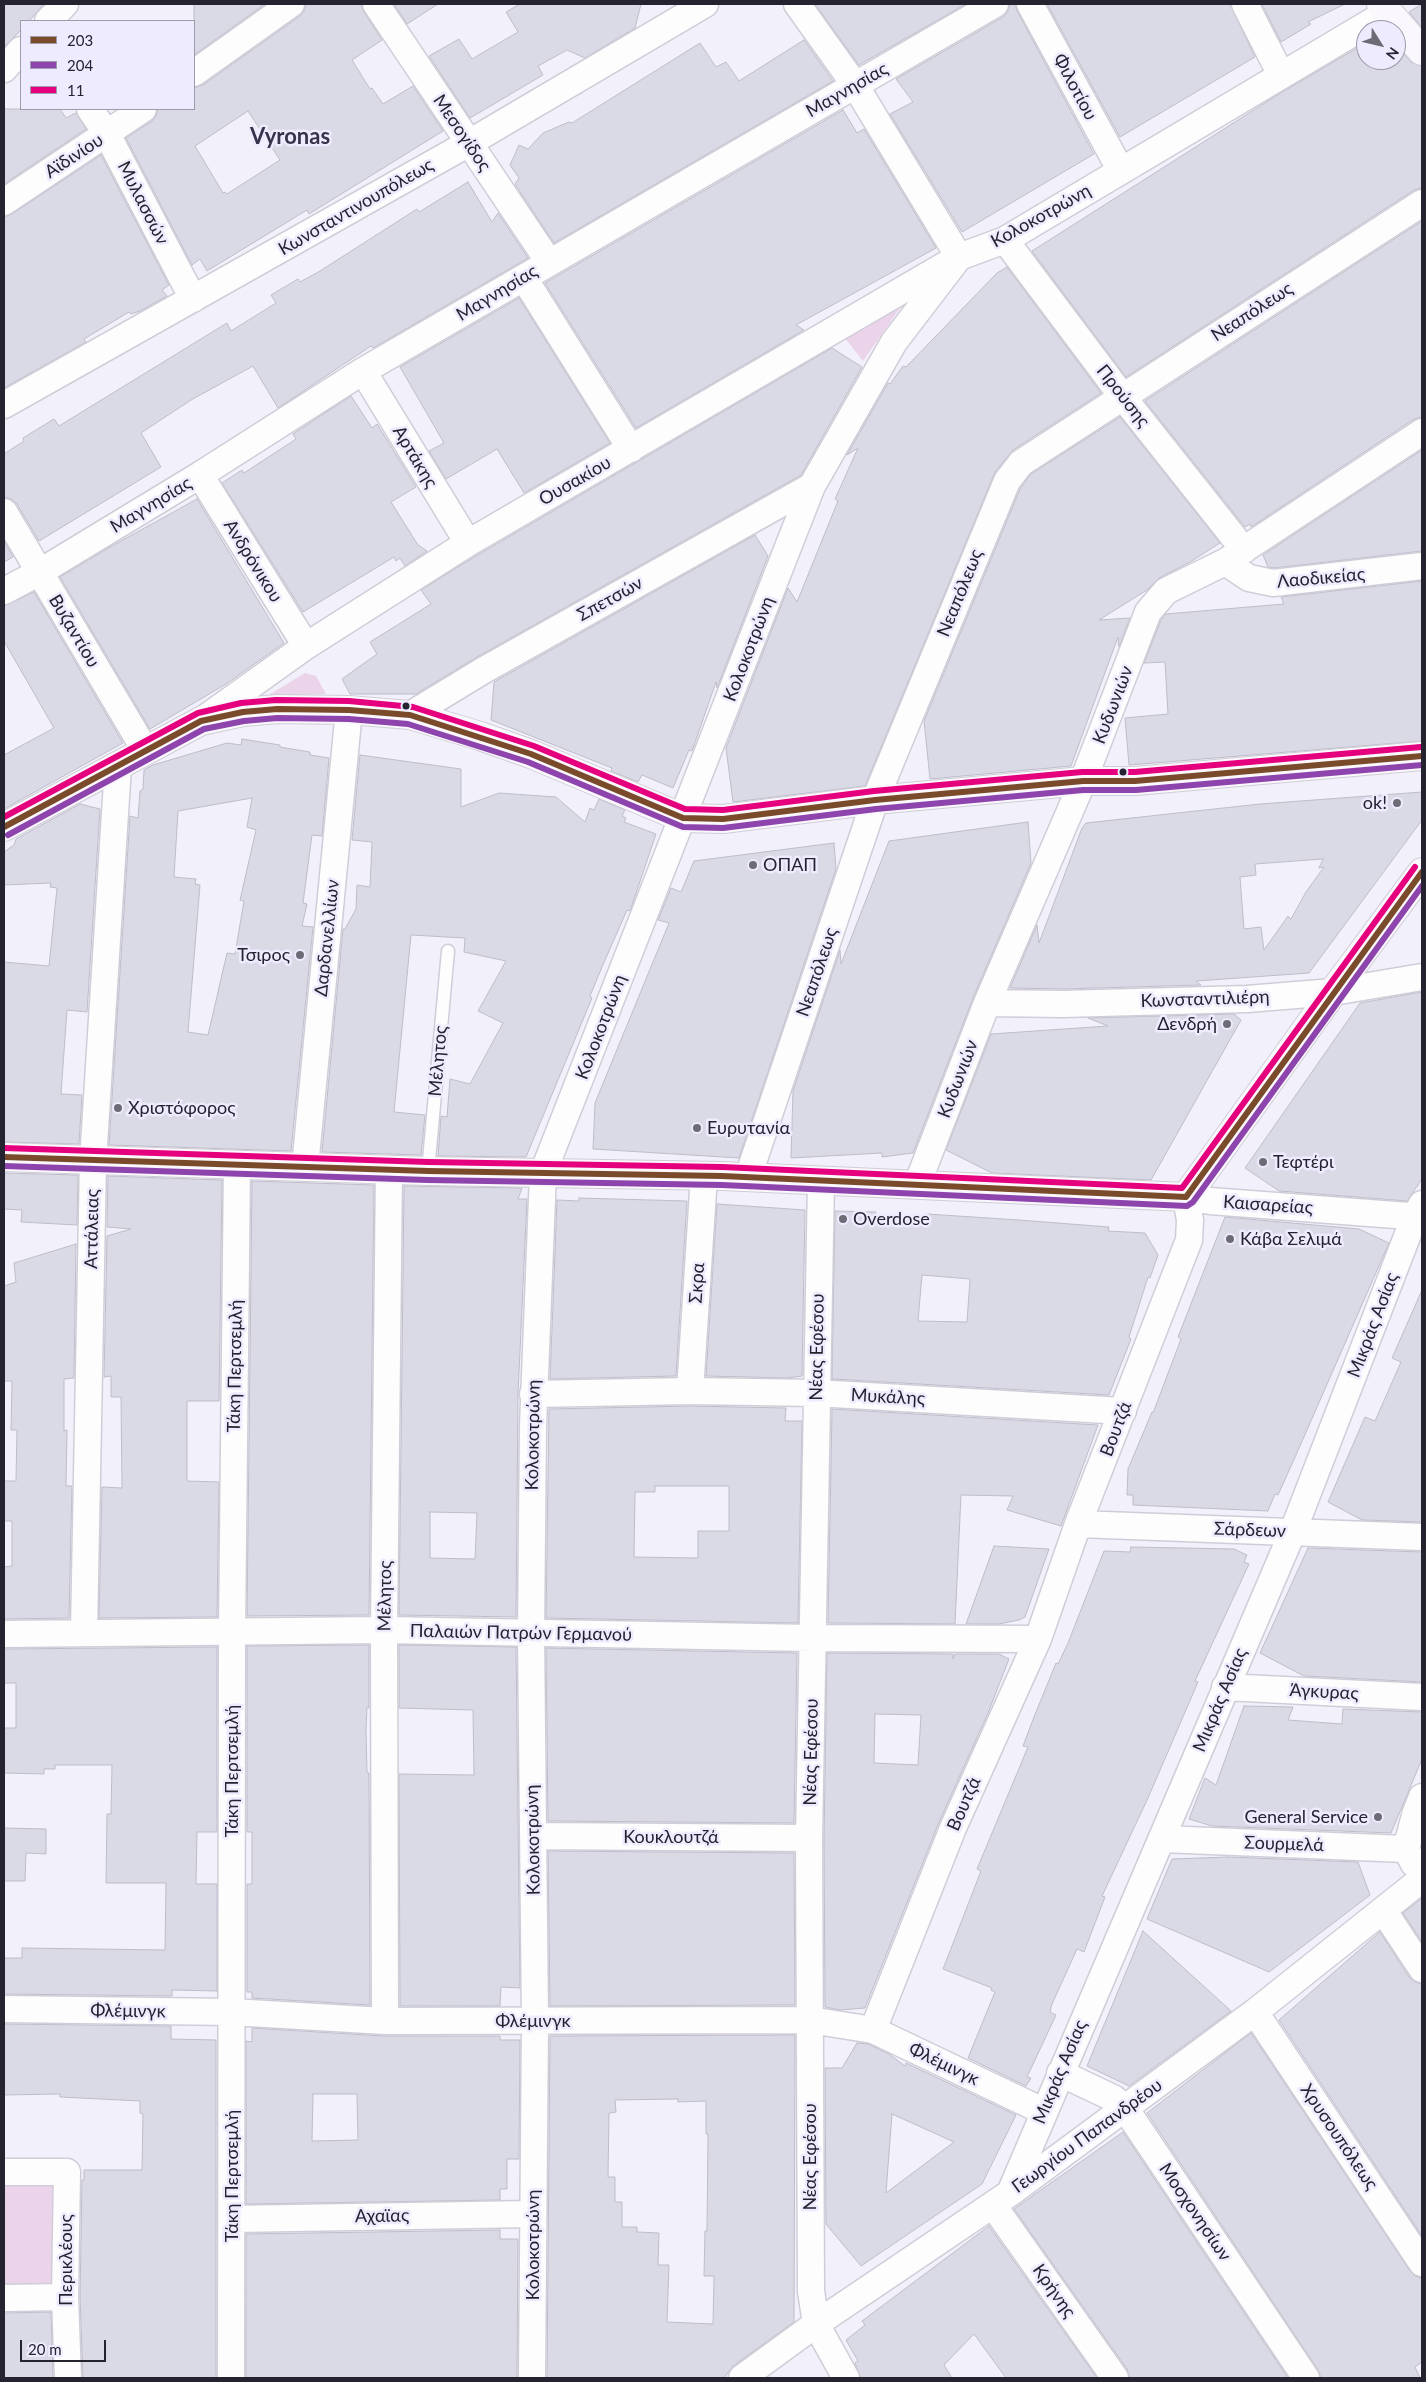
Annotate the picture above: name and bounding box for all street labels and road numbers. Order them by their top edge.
street label: Φιλοτίου [1048,50,1102,124]
street label: Μαγνησίας [802,58,892,122]
street label: Μεσογίδος [428,91,496,175]
street label: Αϊδινίου [41,129,107,183]
street label: Κωνσταντινουπόλεως [275,154,437,260]
street label: Μυλασσών [113,158,173,248]
street label: Κολοκοτρώνη [987,180,1095,252]
street label: Μαγνησίας [452,260,542,326]
street label: Νεαπόλεως [1207,278,1297,346]
street label: Προύσης [1092,360,1154,432]
street label: Αρτάκης [388,422,442,492]
street label: Ουσακίου [535,452,615,510]
street label: Μαγνησίας [106,472,196,538]
street label: Ανδρόνικου [219,516,287,606]
street label: Νεαπόλεως [933,546,987,640]
street label: Λαοδικείας [1276,563,1366,593]
street label: Σπετσών [573,572,647,626]
street label: Βυζαντίου [44,591,104,671]
street label: Κολοκοτρώνη [719,593,779,705]
street label: Κυδωνιών [1088,663,1138,747]
street label: Δαρδανελλίων [310,878,344,998]
street label: Νεαπόλεως [792,925,842,1019]
street label: Κολοκοτρώνη [571,971,631,1083]
street label: Κωνσταντιλιέρη [1140,986,1270,1012]
street label: Μέλητος [424,1025,452,1097]
street label: Κυδωνιών [933,1037,983,1121]
street label: Αττάλειας [81,1189,103,1269]
street label: Καισαρείας [1222,1191,1314,1219]
street label: Σκρα [685,1262,709,1304]
street label: Μικράς Ασίας [1343,1269,1403,1381]
street label: Νέας Εφέσου [805,1293,829,1401]
street label: Τάκη Περτσεμλή [223,1300,247,1432]
street label: Κολοκοτρώνη [521,1379,545,1491]
street label: Μυκάλης [850,1384,926,1410]
street label: Βουτζά [1096,1399,1136,1459]
street label: Σάρδεων [1214,1518,1286,1542]
street label: Μέλητος [374,1560,396,1632]
street label: Παλαιών Πατρών Γερμανού [410,1620,632,1646]
street label: Μικράς Ασίας [1188,1645,1252,1755]
street label: Άγκυρας [1289,1679,1359,1705]
street label: Νέας Εφέσου [799,1698,823,1806]
street label: Τάκη Περτσεμλή [221,1705,243,1837]
street label: Βουτζά [943,1774,985,1834]
street label: Κολοκοτρώνη [521,1784,545,1896]
street label: Κουκλουτζά [623,1826,719,1848]
street label: Σουρμελά [1244,1832,1324,1856]
street label: Φλέμινγκ [90,2000,166,2022]
street label: Φλέμινγκ [495,2010,571,2032]
street label: Μικράς Ασίας [1028,2017,1092,2127]
street label: Φλέμινγκ [905,2038,983,2090]
street label: Γεωργίου Παπανδρέου [1008,2074,1166,2198]
street label: Χρυσουπόλεως [1296,2080,1382,2194]
street label: Νέας Εφέσου [799,2103,821,2211]
street label: Τάκη Περτσεμλή [221,2110,243,2242]
street label: Μοσχονησίων [1154,2159,1236,2265]
street label: Κολοκοτρώνη [522,2190,544,2300]
street label: Αχαϊας [355,2205,409,2227]
street label: Περικλέους [55,2214,77,2306]
street label: Κρήνης [1028,2260,1080,2322]

